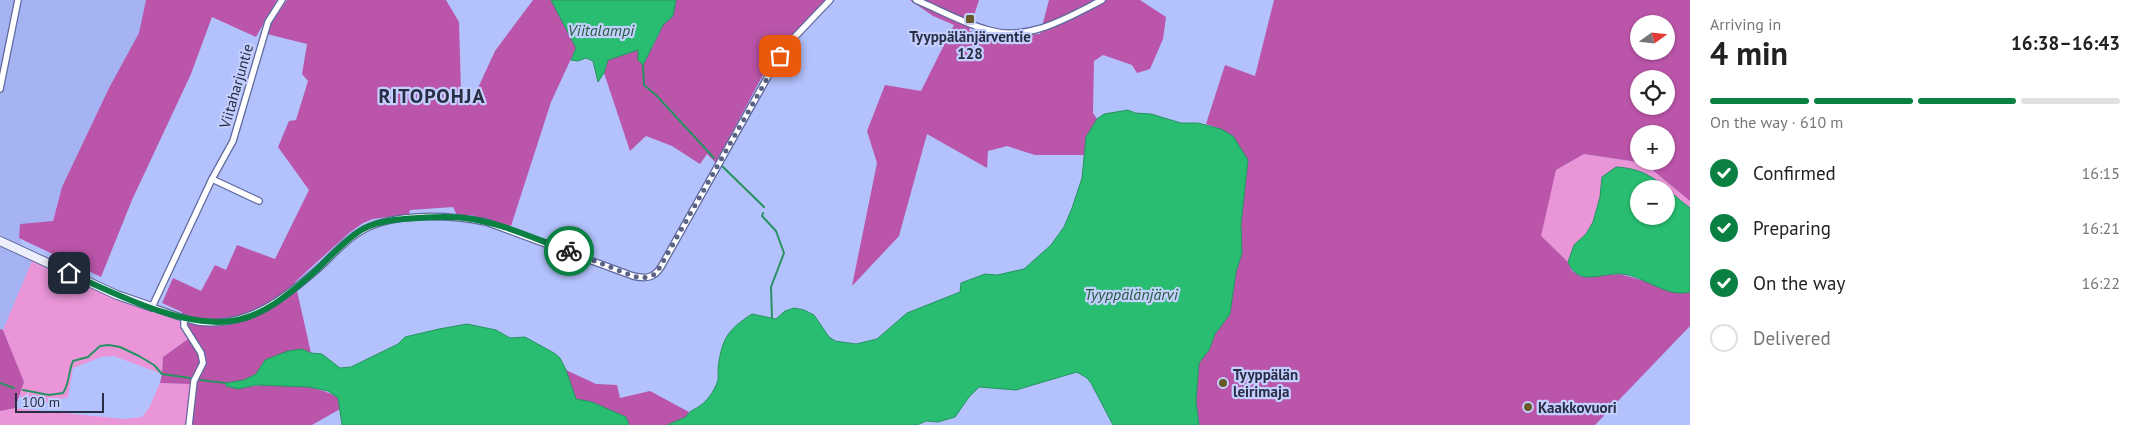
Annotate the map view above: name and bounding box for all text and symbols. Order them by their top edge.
marker: Tyyppälänjärventie 128 [964,13,976,25]
text: Arriving in [1710,14,1781,34]
north arrow [1630,15,1675,60]
map controls [1630,15,1675,225]
water label: Viitalampi [568,20,635,40]
place label: Tyyppälänjärventie 128 [909,27,1031,63]
text: 16:38–16:43 [2011,31,2120,55]
text: 4 min [1710,32,1788,74]
pin [759,35,801,77]
street label: Viitaharjuntie [215,42,257,131]
icon: bag [766,42,794,70]
button: locate [1630,70,1675,115]
district label: RITOPOHJA [378,83,486,109]
text: On the way · 610 m [1710,112,1843,132]
button: + [1630,125,1675,170]
icon: check [1710,159,1738,187]
text: Confirmed [1753,161,1836,185]
text: 16:15 [2082,163,2120,183]
button: − [1630,180,1675,225]
icon: check [1710,214,1738,242]
text: Preparing [1753,216,1831,240]
text: 16:21 [2082,218,2120,238]
courier [544,226,594,276]
icon: bike [555,237,583,265]
pin [48,252,90,294]
icon: home [55,259,83,287]
icon: check [1710,269,1738,297]
text: On the way [1753,271,1845,295]
text: 16:22 [2082,273,2120,293]
water label: Tyyppälänjärvi [1084,284,1179,304]
text: Delivered [1753,326,1831,350]
place label: Tyyppälän leirimaja [1233,365,1298,401]
marker: Tyyppälän leirimaja [1217,377,1229,389]
scale bar [15,390,104,413]
text: 100 m [22,393,60,411]
place label: Kaakkovuori [1538,398,1617,417]
marker: Kaakkovuori [1522,401,1534,413]

